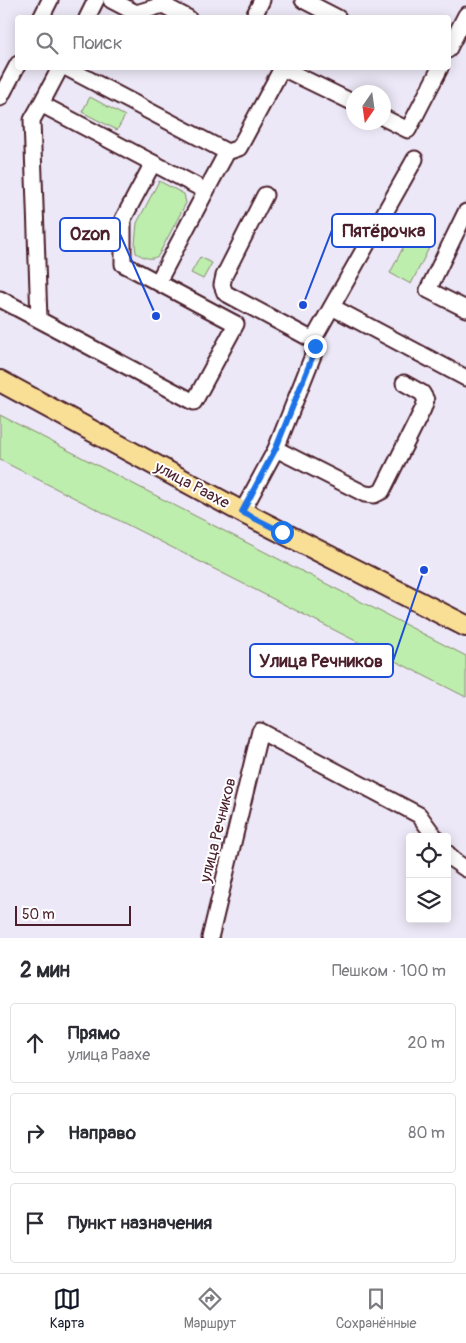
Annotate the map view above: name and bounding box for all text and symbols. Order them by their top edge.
search box [15,15,451,70]
icon: search [33,29,61,57]
text: Поиск [73,31,123,55]
north arrow [346,85,391,130]
callout: Пятёрочка [332,214,435,247]
callout: Ozon [60,218,120,251]
text: Пятёрочка [343,220,426,243]
text: Ozon [70,223,110,246]
route end [304,335,327,358]
street label: улица Раахе [150,456,233,513]
route start [271,521,294,544]
callout: Улица Речников [250,644,393,677]
text: Улица Речников [259,650,383,673]
street label: улица Речников [195,776,241,885]
map controls [406,833,451,923]
button: locate [406,833,451,878]
button: layers [406,878,451,923]
scale bar [15,903,131,926]
text: 50 m [22,906,55,923]
text: 2 мин [20,957,70,984]
text: Пешком · 100 m [332,961,446,981]
text: Прямо [68,1021,120,1045]
icon: ahead [21,1029,49,1057]
text: 20 m [407,1033,445,1053]
text: улица Раахе [68,1045,150,1065]
icon: right [21,1119,49,1147]
text: Направо [68,1121,136,1145]
text: 80 m [408,1123,445,1143]
icon: arrive [21,1209,49,1237]
text: Пункт назначения [68,1211,212,1235]
tab: Карта [50,1285,84,1332]
tab: Маршрут [184,1285,236,1332]
tab: Сохранённые [336,1285,416,1332]

